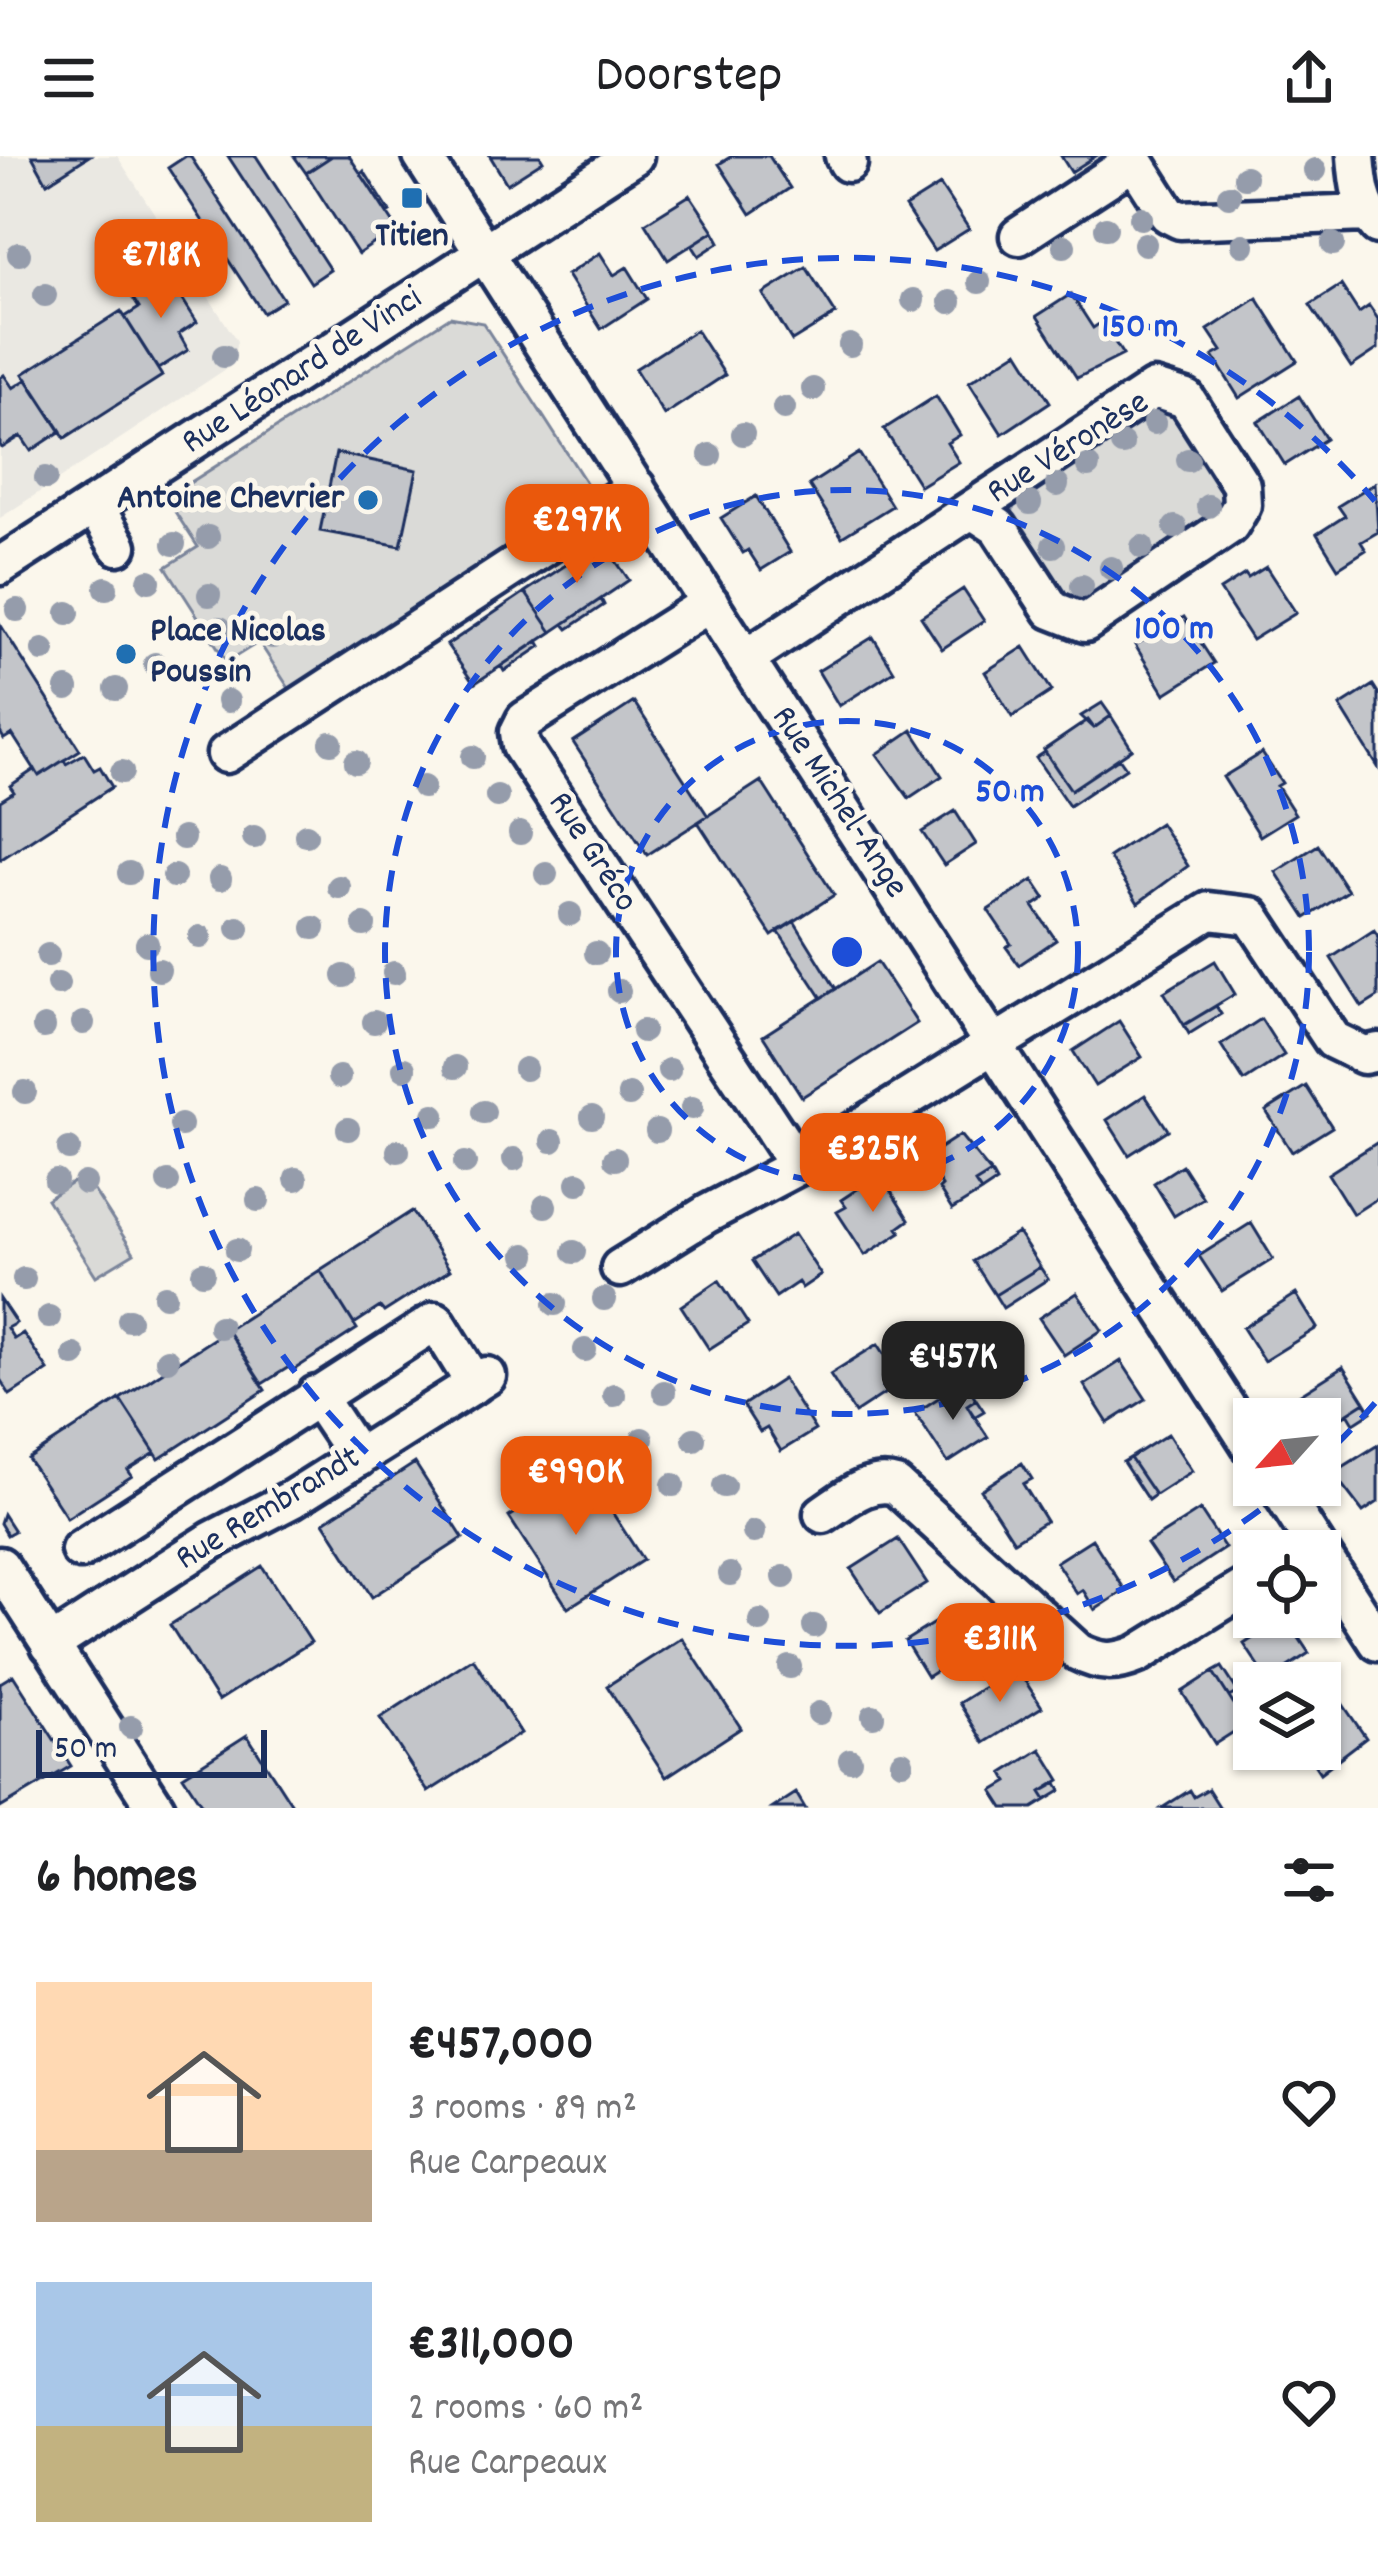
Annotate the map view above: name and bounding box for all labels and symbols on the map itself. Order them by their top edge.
marker: Titien [399,185,425,211]
place label: Titien [375,212,449,264]
pin: €718K [77,219,245,321]
street label: Rue Léonard de Vinci [172,274,434,470]
text: 150 m [1101,303,1179,355]
street label: Rue Véronèse [978,379,1160,519]
place label: Antoine Chevrier [117,474,345,526]
pin: €297K [493,484,661,586]
marker: Antoine Chevrier [355,487,381,513]
text: 100 m [1134,605,1214,657]
place label: Place Nicolas Poussin [150,607,326,700]
marker: Place Nicolas Poussin [113,641,139,667]
street label: Rue Michel-Ange [756,696,920,910]
text: 50 m [975,768,1045,820]
street label: Rue Gréco [533,782,649,924]
centre of rings [826,931,868,973]
pin: €325K [789,1113,957,1215]
pin: €457K [869,1321,1037,1423]
north arrow [1233,1398,1341,1506]
street label: Rue Rembrandt [167,1434,371,1586]
pin: €990K [492,1436,660,1538]
pin: €311K [916,1603,1084,1705]
scale bar [36,1724,267,1777]

